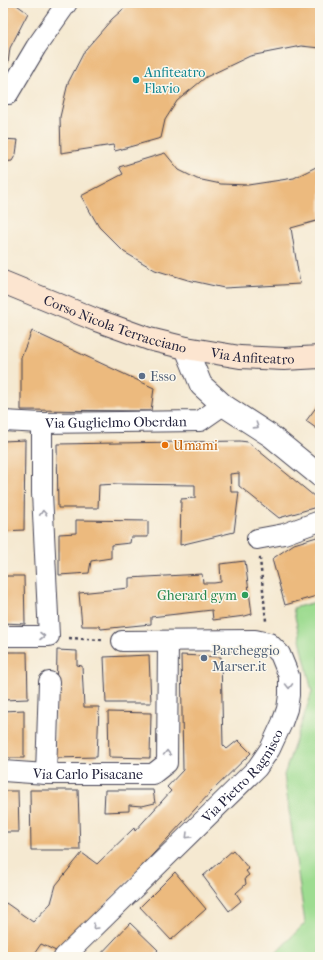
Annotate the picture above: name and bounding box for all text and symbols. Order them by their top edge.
place label: Anfiteatro Flavio [143,64,205,97]
marker: Anfiteatro Flavio [131,75,141,85]
street label: Corso Nicola Terracciano [41,292,188,357]
street label: Via Anfiteatro [208,344,295,368]
place label: Esso [150,368,176,385]
marker: Esso [137,371,147,381]
street label: Via Guglielmo Oberdan [44,413,187,432]
one-way arrow [252,421,259,429]
place label: Umami [173,437,218,454]
marker: Umami [160,440,170,450]
one-way arrow [38,510,47,516]
place label: Gherard gym [157,587,237,604]
marker: Gherard gym [240,590,250,600]
one-way arrow [39,632,45,640]
place label: Parcheggio Marser.it [212,642,280,675]
marker: Parcheggio Marser.it [199,653,209,663]
one-way arrow [285,683,293,689]
street label: Via Pietro Ragnisco [198,727,287,827]
one-way arrow [163,750,171,756]
street label: Via Carlo Pisacane [31,765,143,783]
one-way arrow [185,831,193,839]
one-way arrow [92,922,100,930]

